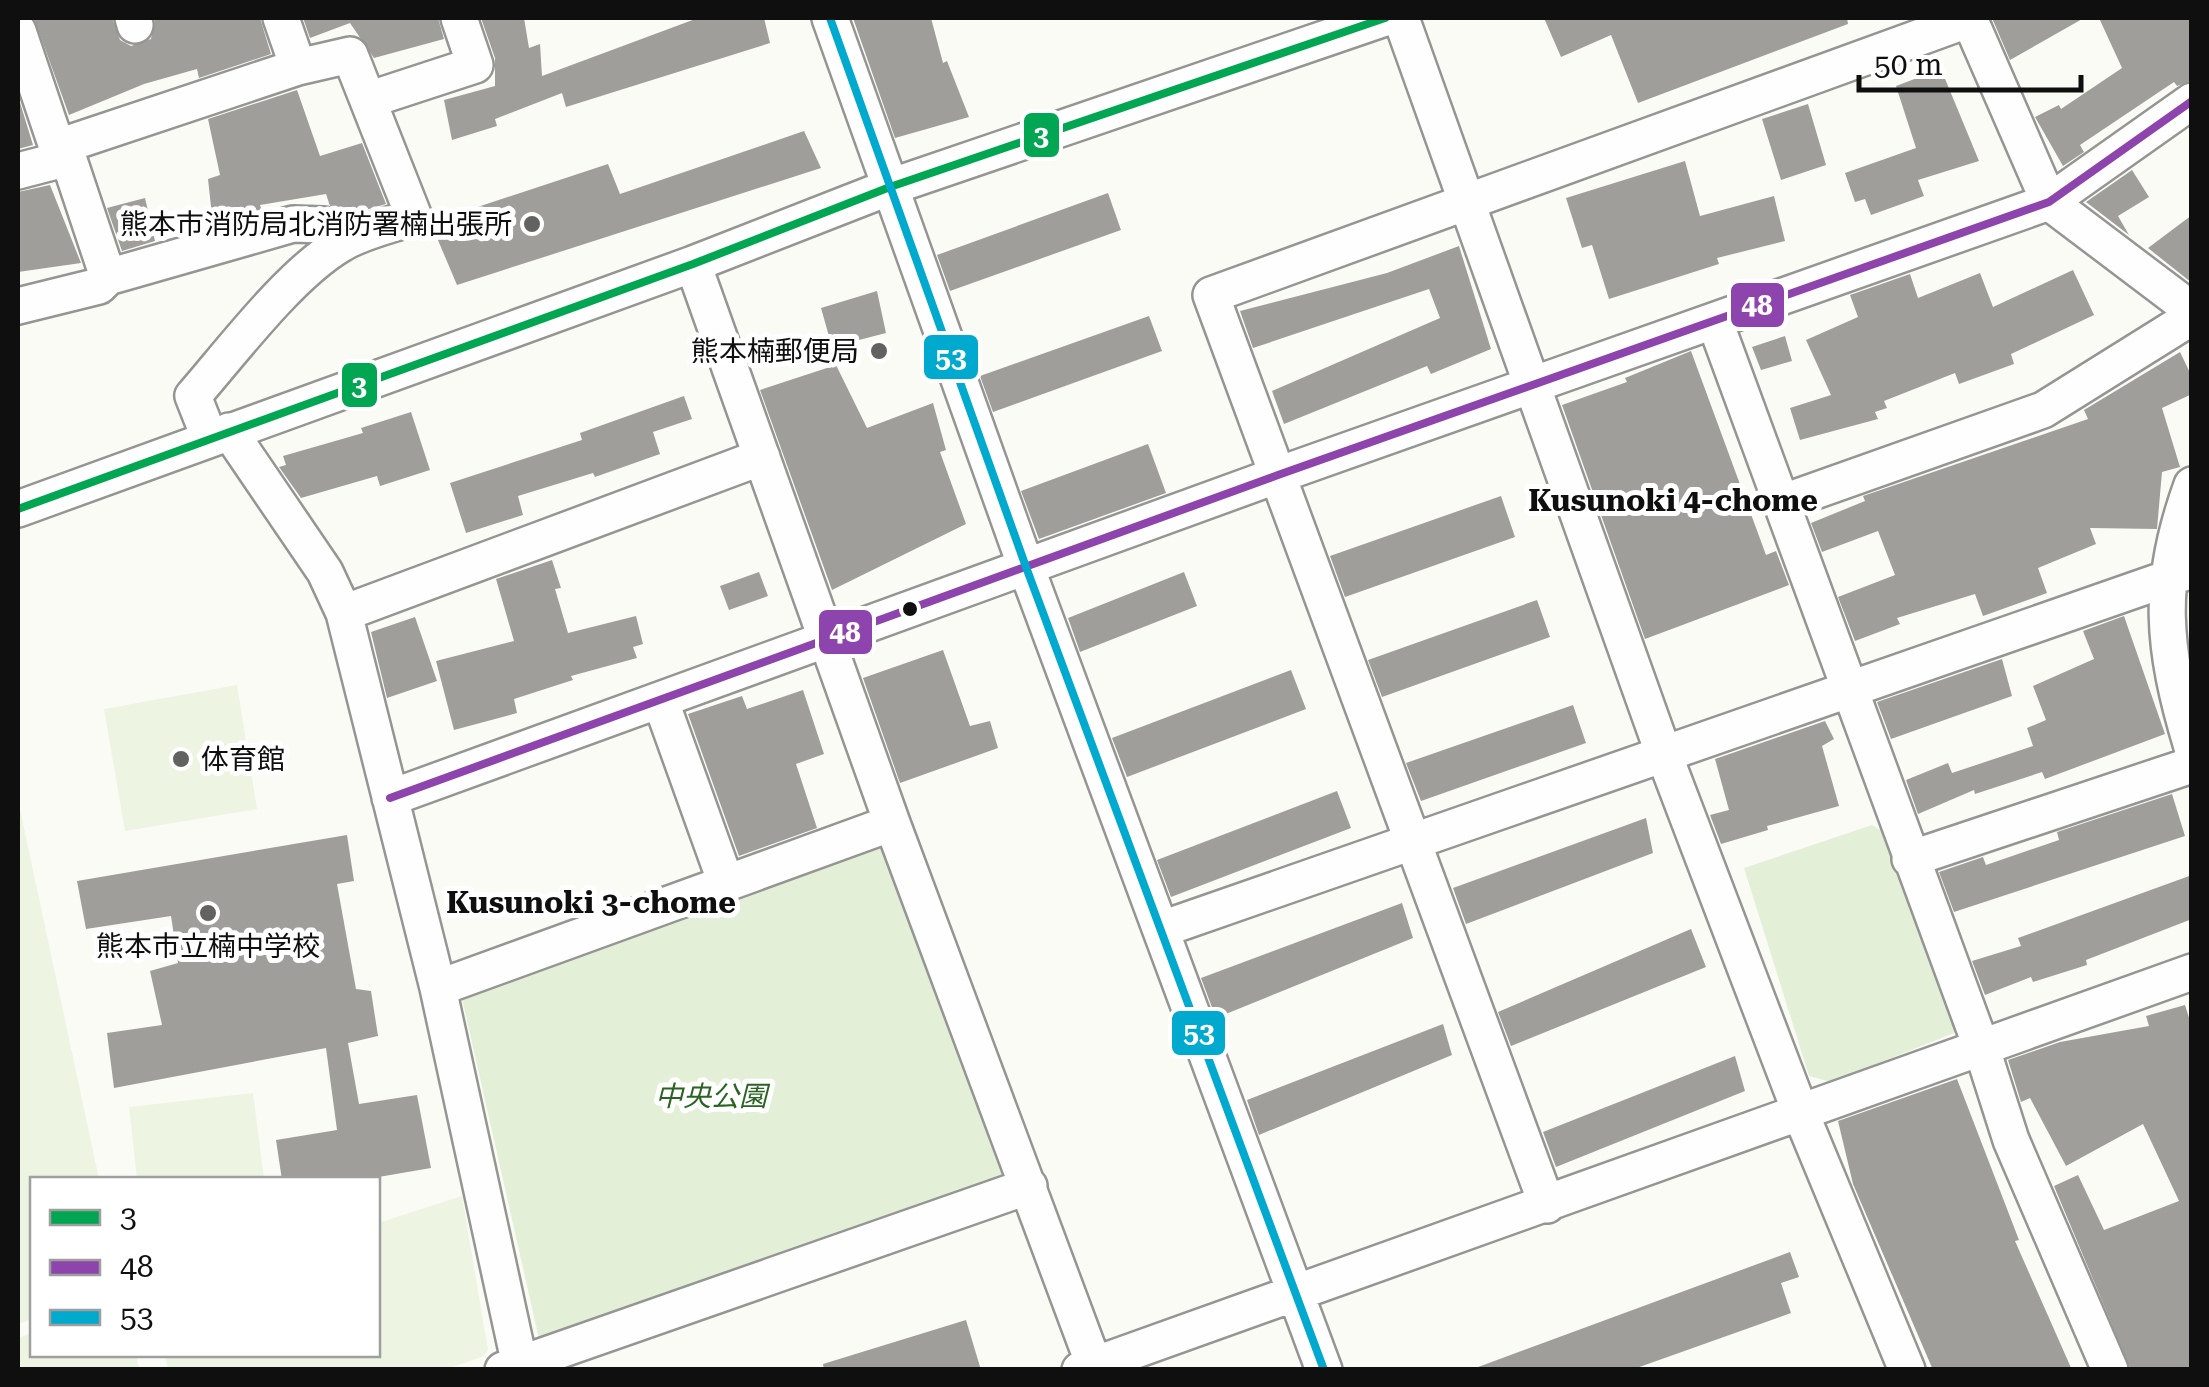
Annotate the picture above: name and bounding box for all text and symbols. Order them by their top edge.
scale bar [1859,30,2082,92]
text: 50 m [1874,47,1943,82]
line badge: 3 [1022,111,1061,159]
text: 3 [1033,119,1049,152]
place label: 熊本市消防局北消防署楠出張所 [120,208,512,241]
marker: 熊本市消防局北消防署楠出張所 [521,213,543,235]
line badge: 48 [1729,281,1786,329]
text: 48 [1741,289,1773,322]
line badge: 53 [922,333,980,381]
place label: 熊本楠郵便局 [691,335,859,368]
marker: 熊本楠郵便局 [868,340,890,362]
text: 53 [935,341,967,374]
line badge: 3 [340,361,379,409]
text: 3 [351,369,367,402]
district label: Kusunoki 4-chome [1528,483,1818,518]
unlabelled marker [900,599,920,619]
line badge: 48 [817,608,874,656]
text: 48 [829,616,861,649]
place label: 体育館 [201,743,285,776]
marker: 体育館 [170,748,192,770]
district label: Kusunoki 3-chome [446,885,736,920]
marker: 熊本市立楠中学校 [197,902,219,924]
place label: 熊本市立楠中学校 [96,930,320,963]
line badge: 53 [1170,1009,1227,1057]
text: 53 [1183,1016,1215,1049]
park label: 中央公園 [655,1080,771,1113]
legend [30,1177,380,1357]
text: 3 [120,1199,137,1234]
text: 48 [120,1249,154,1284]
text: 53 [120,1299,154,1334]

